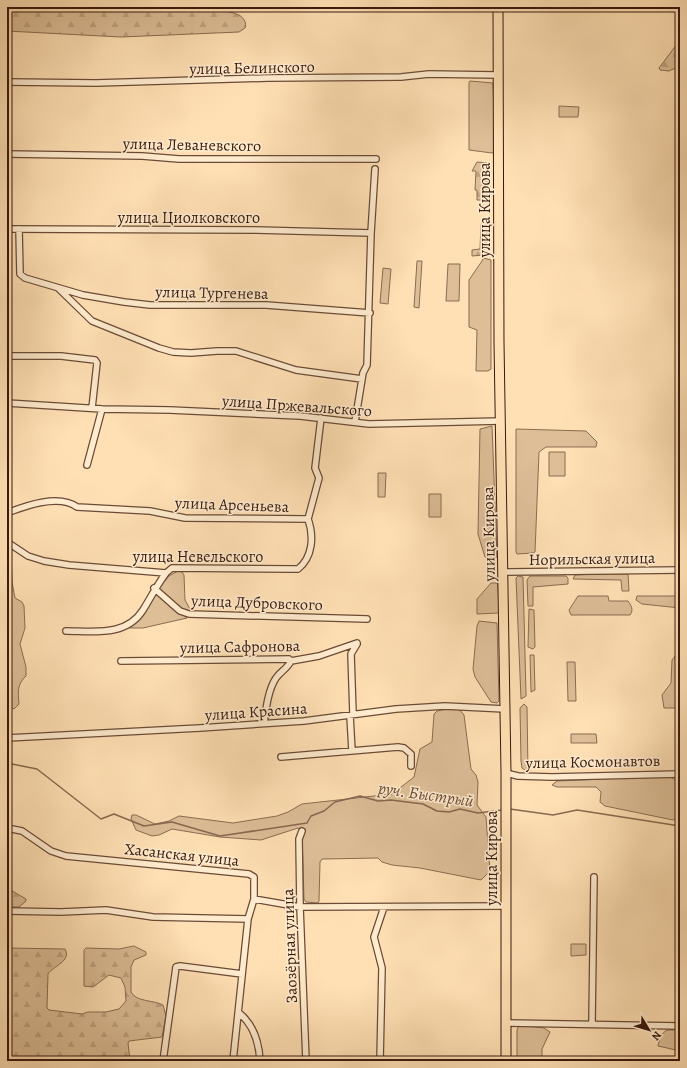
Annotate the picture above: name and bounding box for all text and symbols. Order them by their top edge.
street label: улица Белинского [188,56,315,80]
street label: улица Леваневского [122,133,261,157]
street label: улица Кирова [474,162,496,259]
street label: улица Циолковского [117,207,260,229]
street label: улица Тургенева [154,281,269,305]
street label: улица Пржевальского [220,390,373,422]
street label: улица Кирова [477,486,501,583]
street label: улица Арсеньева [174,492,290,518]
street label: улица Невельского [132,546,263,568]
street label: Норильская улица [529,547,656,571]
street label: улица Дубровского [190,590,323,616]
street label: улица Сафронова [179,635,301,659]
street label: улица Красина [203,697,309,727]
street label: улица Космонавтов [524,750,661,774]
water label: руч. Быстрый [376,776,475,813]
street label: улица Кирова [481,810,503,907]
street label: Хасанская улица [123,838,241,872]
street label: Заозёрная улица [277,888,303,1004]
north arrow [629,1010,669,1050]
text: N [648,1028,665,1044]

